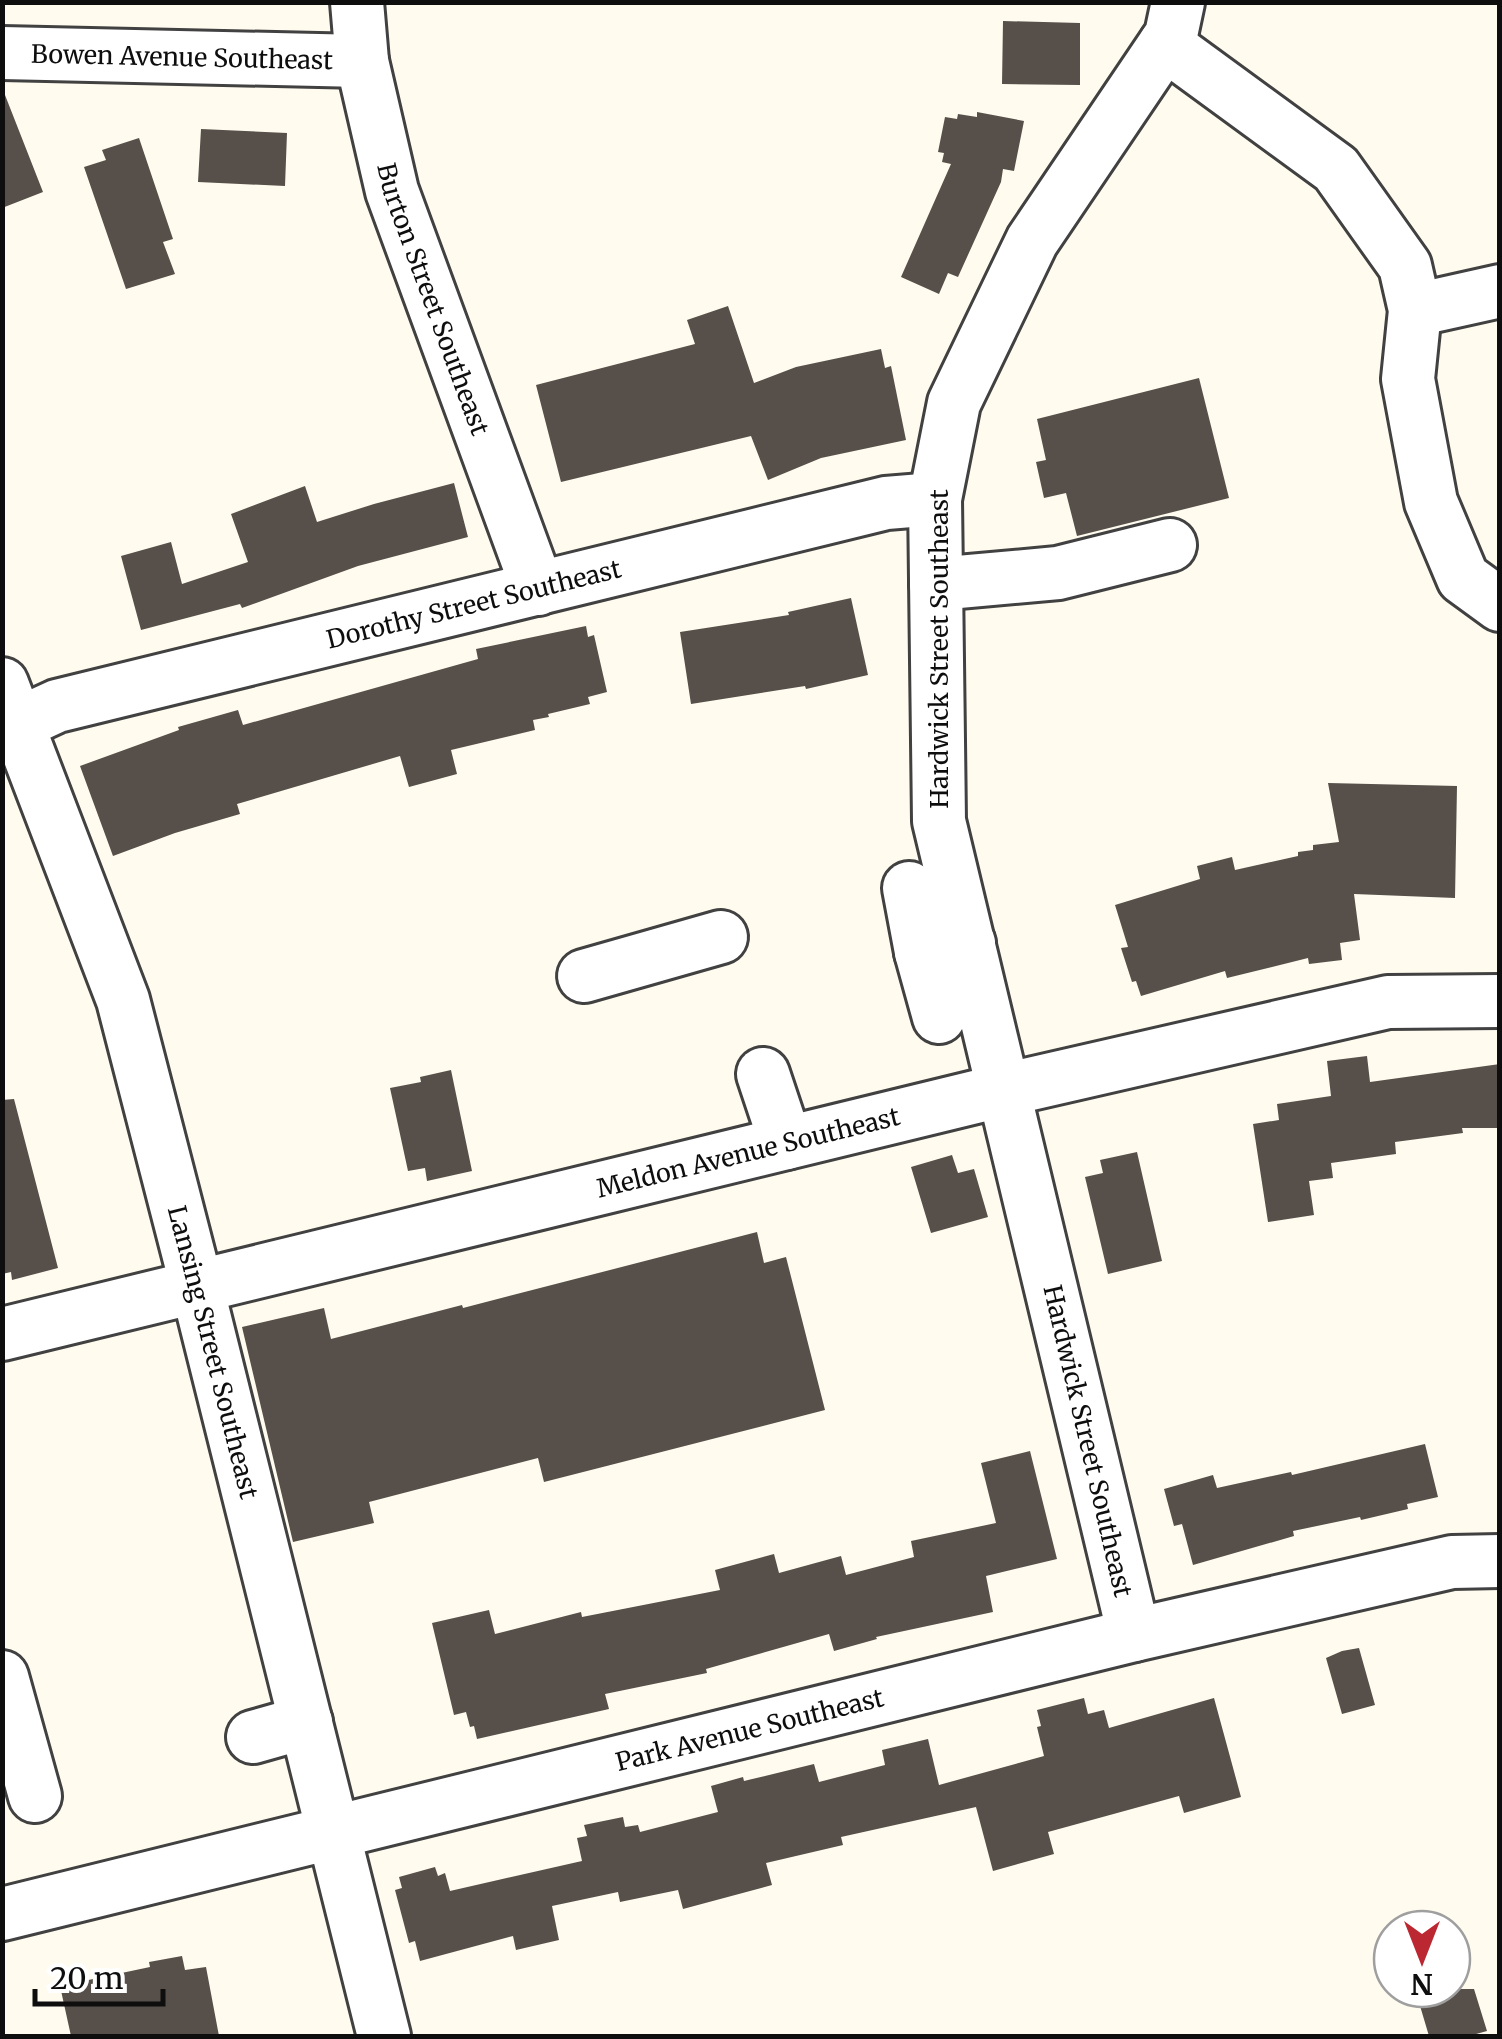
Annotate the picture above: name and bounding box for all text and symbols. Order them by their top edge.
street label: Bowen Avenue Southeast [31,38,334,76]
street label: Burton Street Southeast [370,160,496,440]
street label: Hardwick Street Southeast [923,489,955,809]
street label: Dorothy Street Southeast [323,552,625,655]
street label: Meldon Avenue Southeast [593,1100,903,1205]
street label: Lansing Street Southeast [161,1202,265,1502]
street label: Hardwick Street Southeast [1036,1282,1140,1600]
street label: Park Avenue Southeast [612,1681,887,1778]
north arrow [1372,1909,1472,2009]
scale bar [35,1944,162,2006]
text: 20 m [50,1959,124,1997]
text: N [1411,1966,1433,2002]

